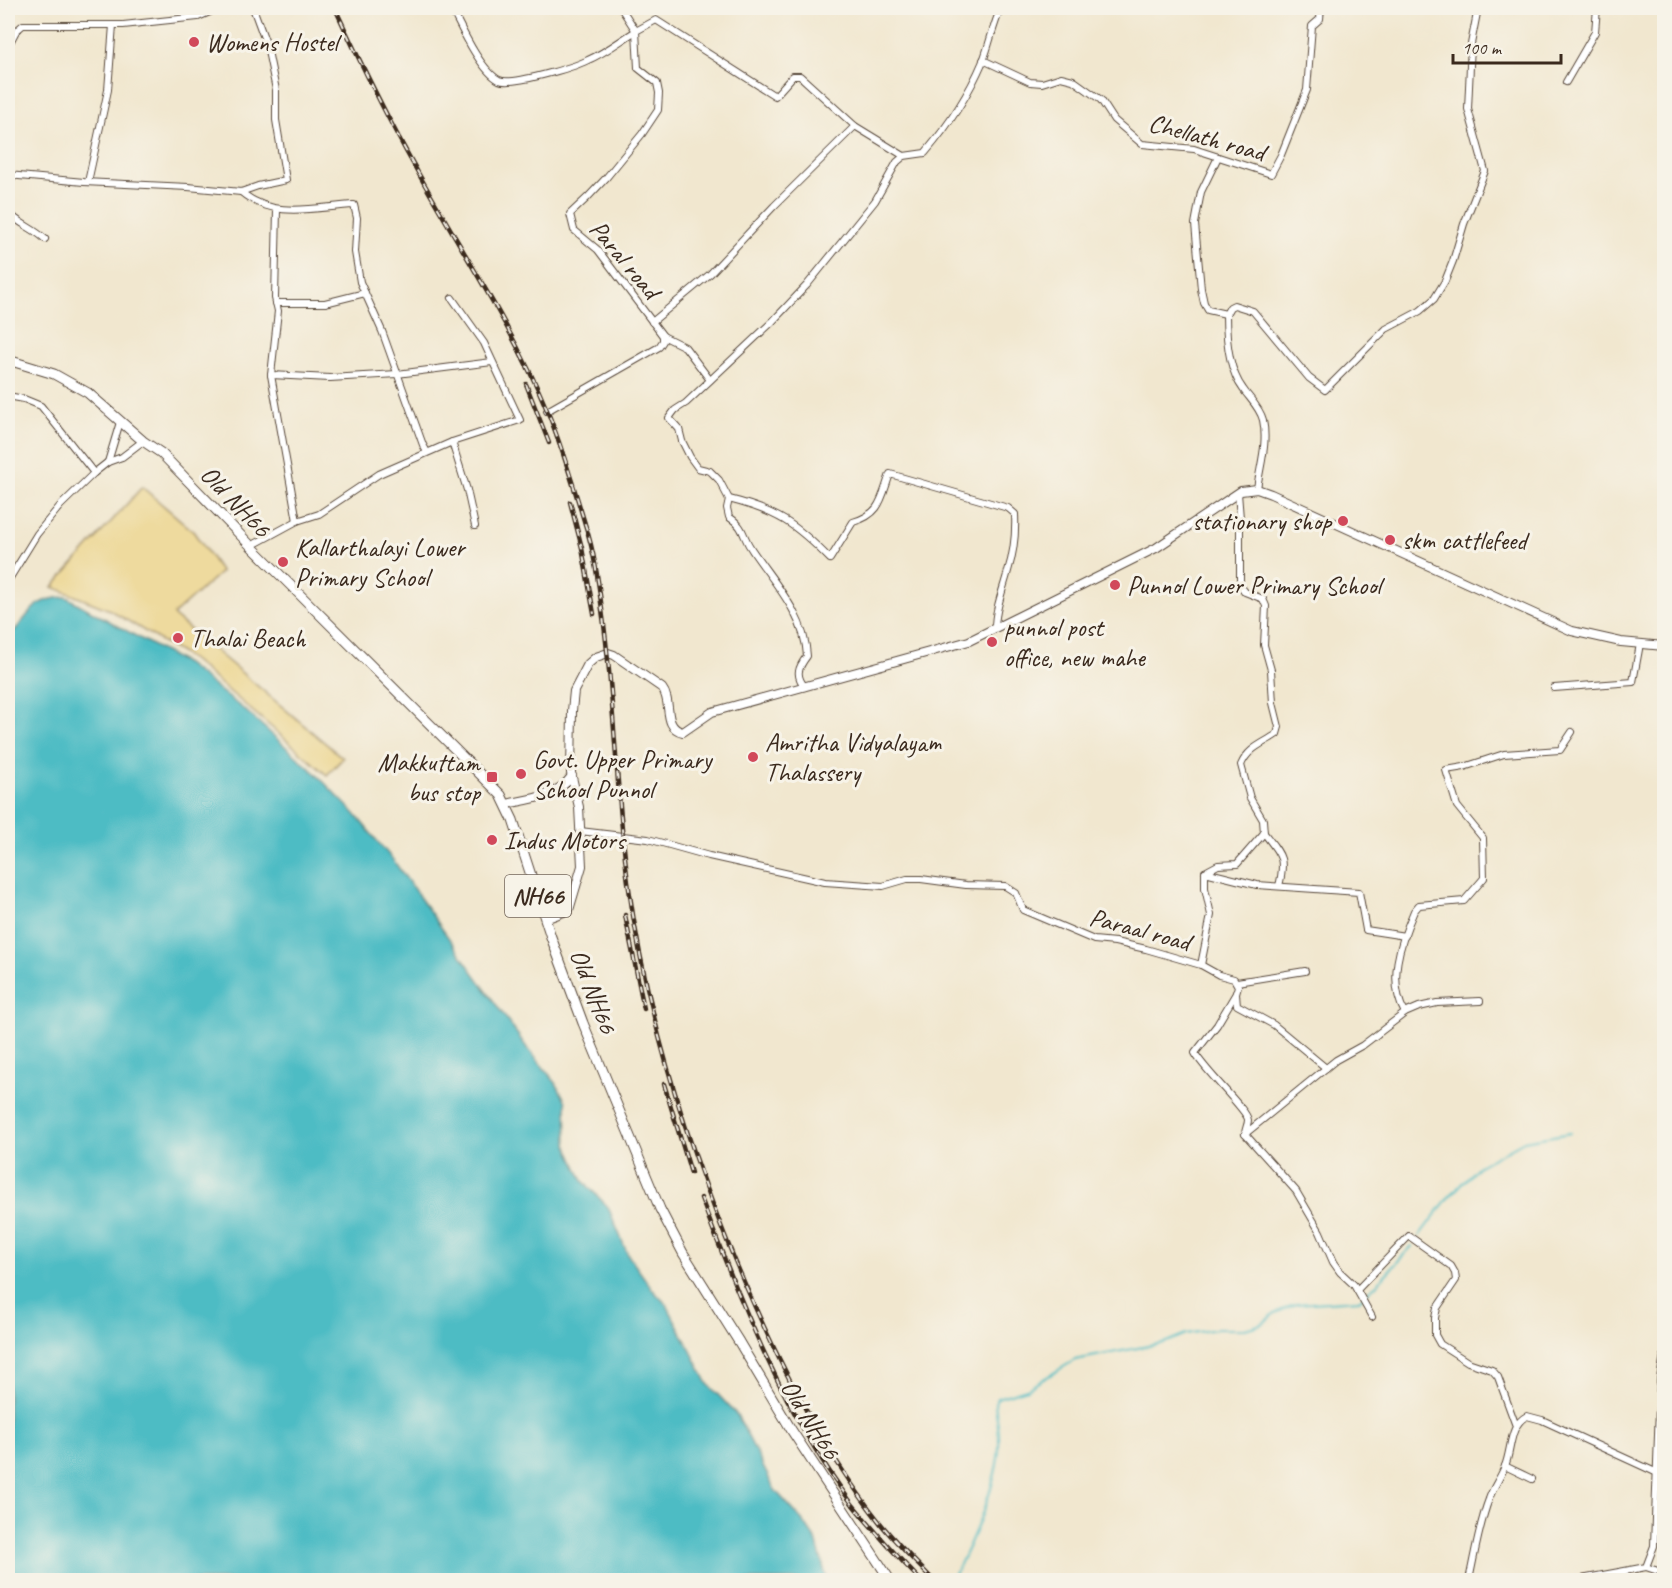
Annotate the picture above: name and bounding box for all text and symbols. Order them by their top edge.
place label: Womens Hostel [206,26,343,59]
scale bar [1453,27,1561,65]
marker: Womens Hostel [187,35,201,49]
text: 100 m [1462,37,1503,59]
street label: Chellath road [1145,106,1272,170]
street label: Paral road [582,213,670,308]
street label: Old NH66 [193,458,279,545]
place label: stationary shop [1192,505,1333,538]
marker: stationary shop [1336,514,1350,528]
place label: skm cattlefeed [1402,524,1530,557]
place label: Kallarthalayi Lower Primary School [295,531,467,594]
marker: skm cattlefeed [1383,533,1397,547]
marker: Kallarthalayi Lower Primary School [276,555,290,569]
place label: Punnol Lower Primary School [1127,569,1385,602]
marker: Punnol Lower Primary School [1108,578,1122,592]
place label: punnol post office, new mahe [1004,611,1146,674]
place label: Thalai Beach [190,622,306,655]
marker: Thalai Beach [171,631,185,645]
marker: punnol post office, new mahe [985,635,999,649]
place label: Amritha Vidyalayam Thalassery [765,726,943,789]
place label: Govt. Upper Primary School Punnol [533,743,713,806]
place label: Makkuttam bus stop [378,746,482,809]
marker: Amritha Vidyalayam Thalassery [746,750,760,764]
marker: Govt. Upper Primary School Punnol [514,767,528,781]
marker: Makkuttam bus stop [485,770,499,784]
place label: Indus Motors [504,824,627,857]
marker: Indus Motors [485,833,499,847]
road number: NH66 [505,875,571,917]
street label: Paraal road [1086,900,1197,960]
street label: Old NH66 [562,944,625,1039]
street label: Old NH66 [773,1373,849,1466]

